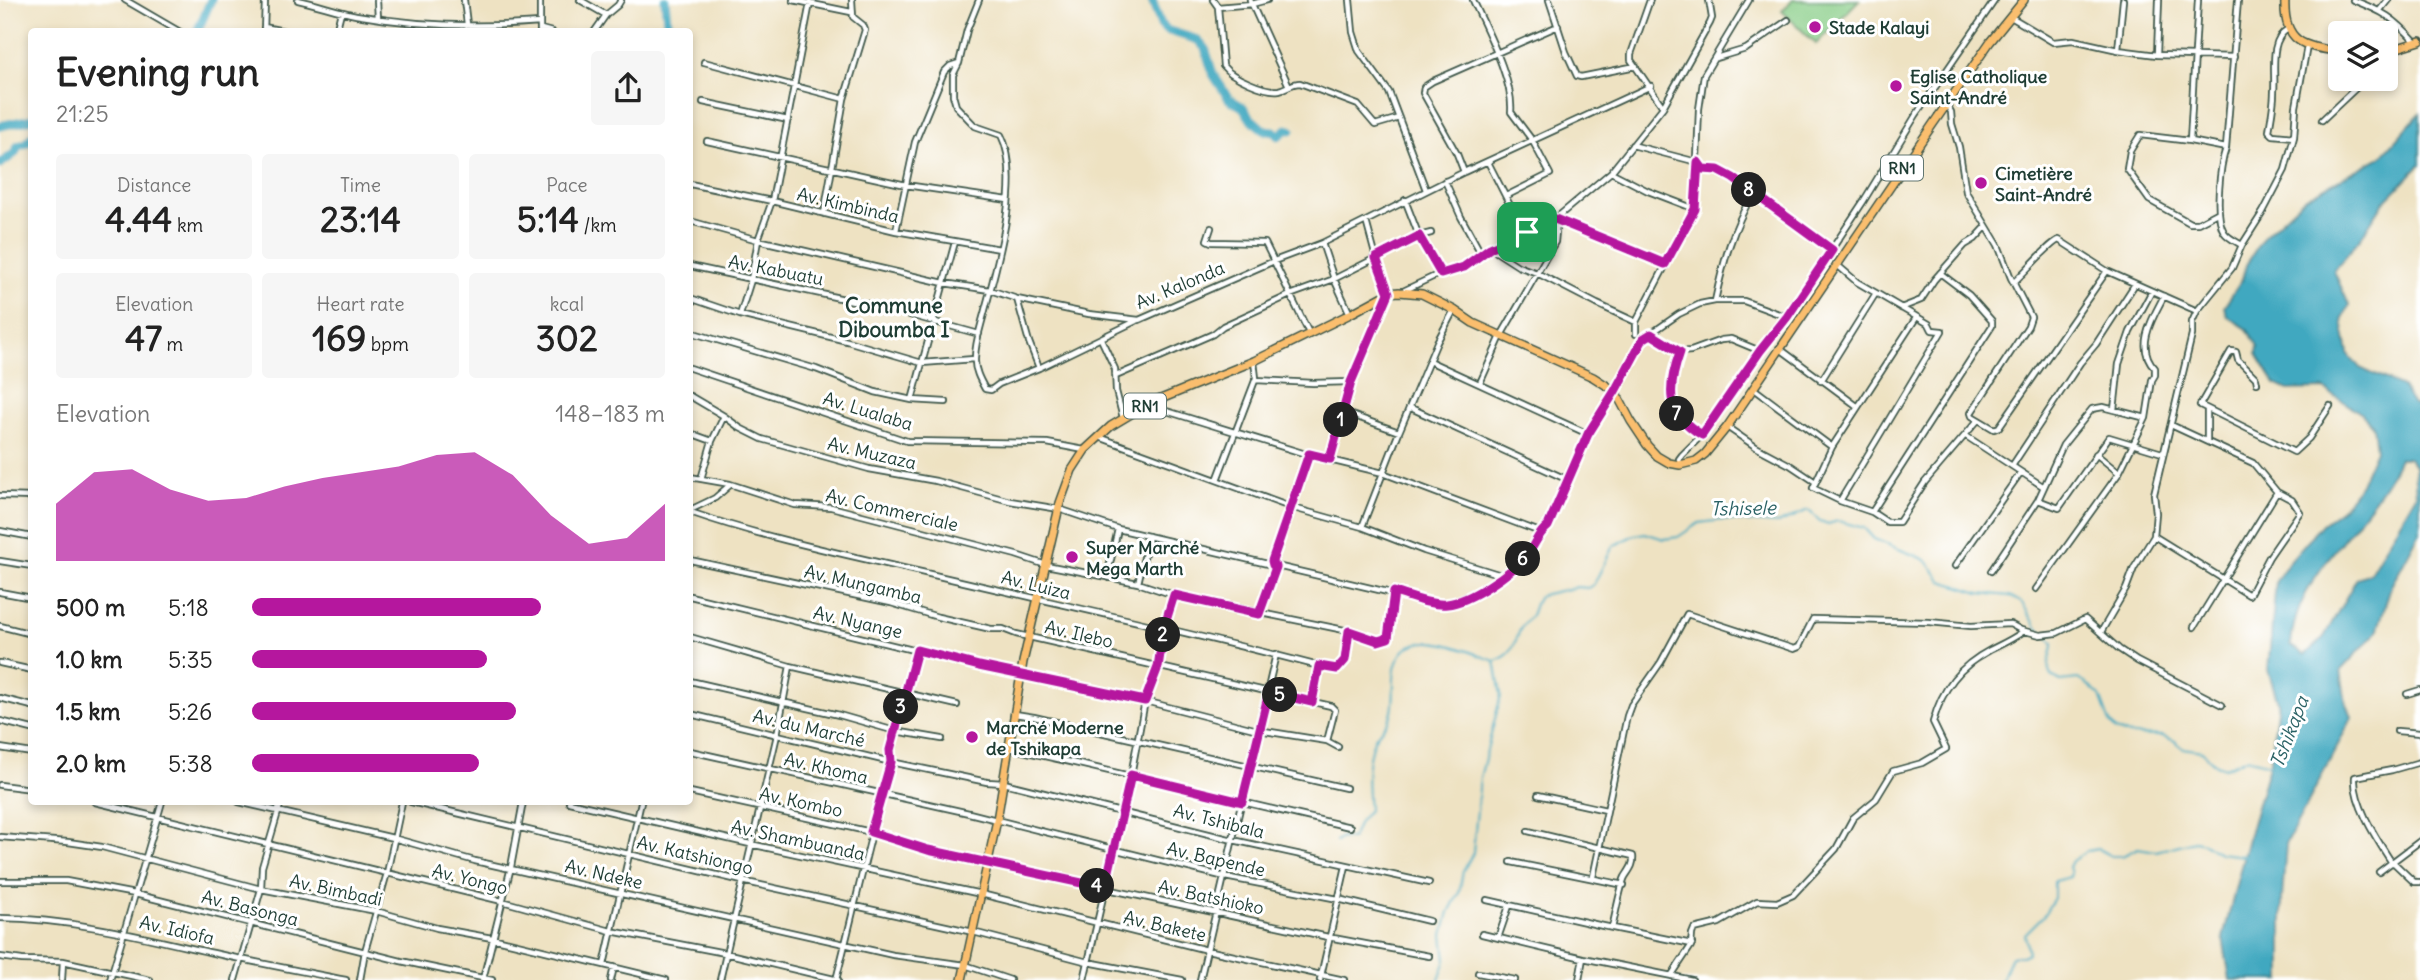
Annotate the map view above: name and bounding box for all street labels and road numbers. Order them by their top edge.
road number: RN1 [1881,156,1923,180]
street label: Av. Kimbinda [795,182,901,228]
street label: Av. Kabuatu [727,250,825,290]
street label: Av. Kalonda [1132,256,1228,314]
street label: Av. Lualaba [820,386,916,436]
road number: RN1 [1124,394,1166,418]
street label: Av. Muzaza [825,432,919,474]
street label: Av. Commerciale [824,484,960,536]
street label: Av. Mungamba [802,559,924,609]
street label: Av. Luiza [999,565,1073,605]
street label: Av. Nyange [811,601,905,643]
street label: Av. Ilebo [1043,615,1115,653]
street label: Av. du Marché [751,704,867,752]
street label: Av. Khoma [782,747,870,789]
street label: Av. Kombo [757,782,845,822]
street label: Av. Tshibala [1171,799,1267,843]
street label: Av. Shambuanda [729,815,867,865]
street label: Av. Katshiongo [635,830,755,880]
street label: Av. Bapende [1164,836,1268,882]
street label: Av. Ndeke [563,854,645,894]
street label: Av. Yongo [430,858,510,900]
street label: Av. Bimbadi [288,869,384,911]
street label: Av. Batshioko [1156,875,1266,919]
street label: Av. Basonga [199,885,301,931]
street label: Av. Bakete [1121,905,1209,947]
street label: Av. Idiofa [137,910,217,950]

